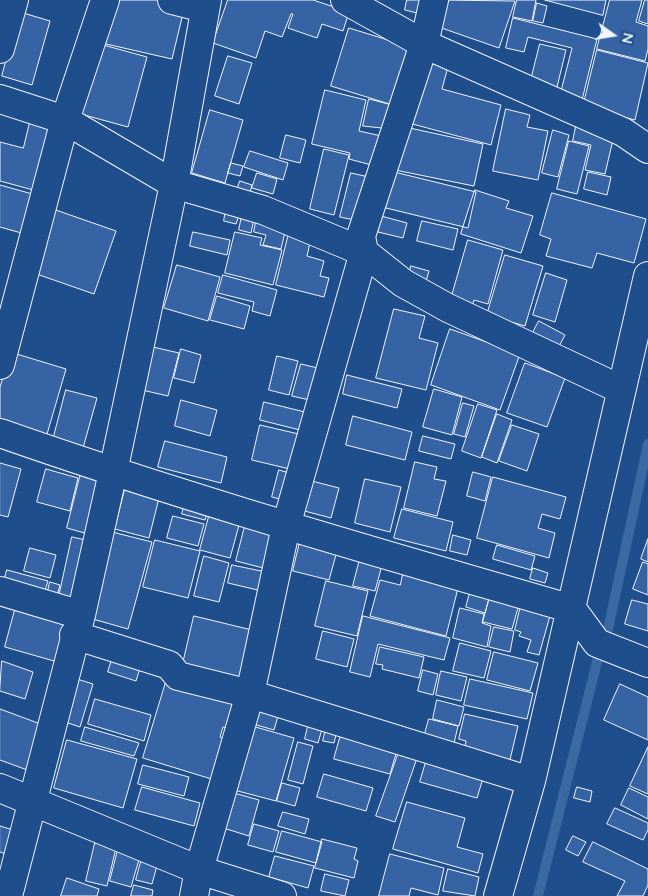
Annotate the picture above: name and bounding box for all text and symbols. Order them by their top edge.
north arrow [588,10,638,60]
text: N [619,31,638,46]

